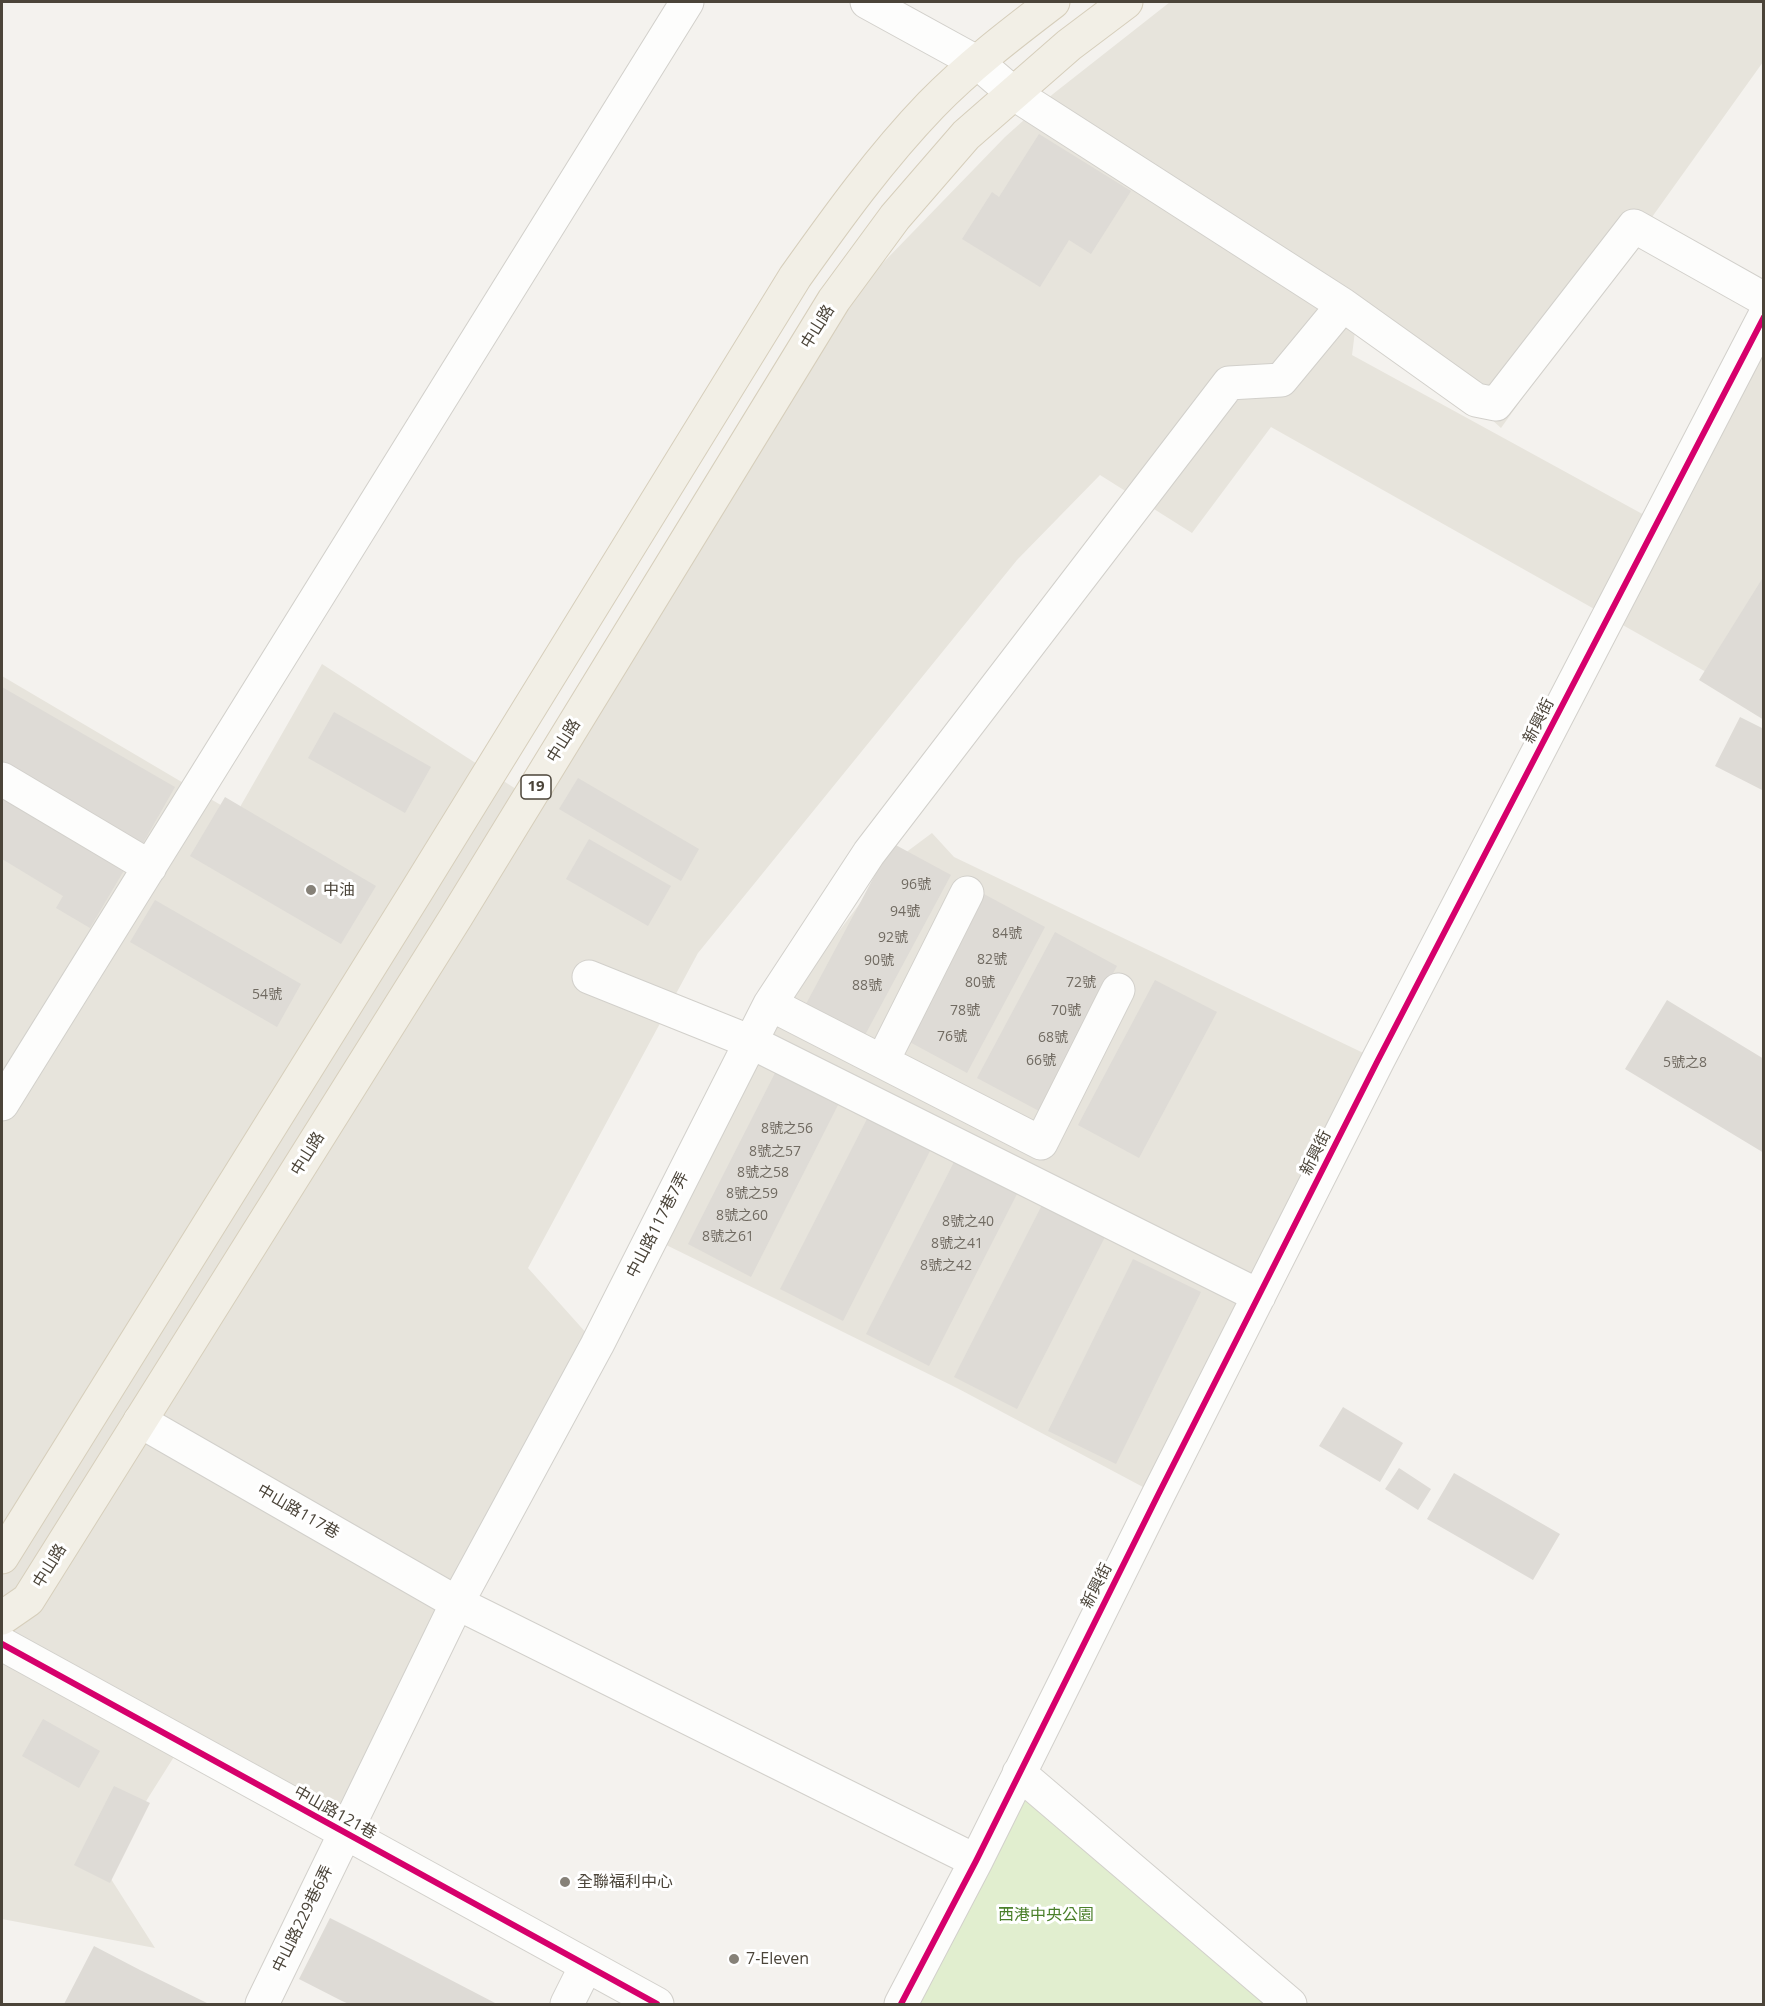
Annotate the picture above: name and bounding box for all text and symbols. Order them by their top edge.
street label: 中山路 [797,302,839,352]
street label: 新興街 [1520,695,1558,747]
street label: 中山路 [543,716,585,766]
road number: 19 [521,775,551,799]
house number: 96號 [901,877,931,893]
place label: 中油 [323,880,355,900]
marker: 中油 [304,883,318,897]
house number: 94號 [890,904,920,920]
house number: 84號 [992,926,1022,942]
house number: 92號 [878,930,908,946]
house number: 82號 [977,952,1007,968]
house number: 90號 [864,953,894,969]
house number: 80號 [965,975,995,991]
house number: 72號 [1066,975,1096,991]
house number: 88號 [852,978,882,994]
house number: 54號 [252,987,282,1003]
house number: 78號 [950,1003,980,1019]
house number: 70號 [1051,1003,1081,1019]
house number: 76號 [937,1029,967,1045]
house number: 68號 [1038,1030,1068,1046]
house number: 66號 [1026,1053,1056,1069]
house number: 5號之8 [1663,1055,1707,1071]
house number: 8號之56 [761,1121,813,1137]
street label: 新興街 [1297,1127,1335,1179]
street label: 中山路 [287,1129,329,1179]
house number: 8號之57 [749,1144,801,1160]
house number: 8號之58 [737,1165,789,1181]
street label: 中山路117巷7弄 [623,1169,693,1281]
house number: 8號之59 [726,1186,778,1202]
house number: 8號之60 [716,1208,768,1224]
house number: 8號之40 [942,1214,994,1230]
house number: 8號之61 [702,1229,754,1245]
house number: 8號之41 [931,1236,983,1252]
house number: 8號之42 [920,1258,972,1274]
street label: 中山路117巷 [254,1481,342,1543]
street label: 中山路 [29,1541,71,1591]
street label: 新興街 [1078,1560,1116,1612]
street label: 中山路121巷 [290,1782,380,1844]
street label: 中山路229巷6弄 [269,1862,337,1976]
place label: 全聯福利中心 [577,1872,673,1892]
marker: 全聯福利中心 [558,1875,572,1889]
park label: 西港中央公園 [998,1905,1094,1925]
place label: 7-Eleven [746,1949,809,1969]
marker: 7-Eleven [727,1952,741,1966]

